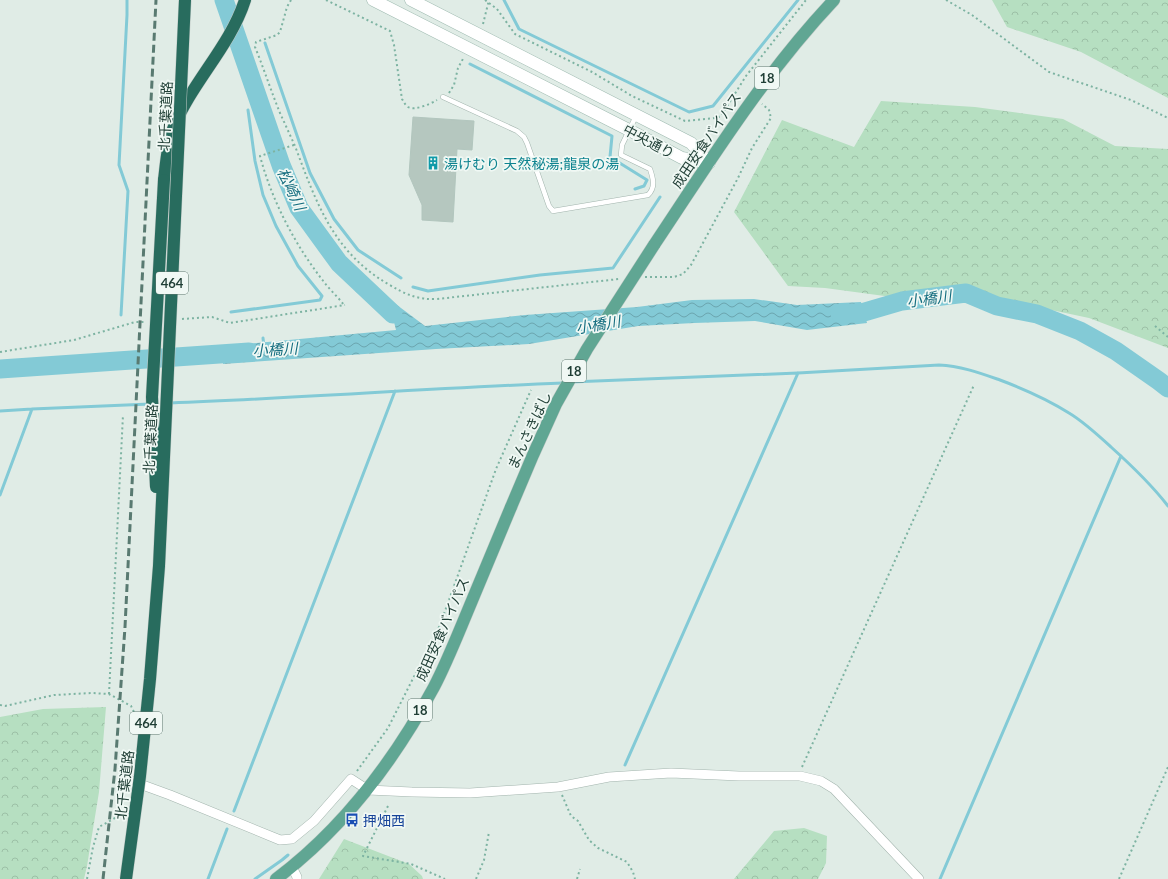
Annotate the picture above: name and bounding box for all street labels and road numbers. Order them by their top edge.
road number: 18 [755,67,779,89]
street label: 北千葉道路 [155,81,175,151]
street label: 成田安食バイパス [668,89,744,191]
street label: 中央通り [620,120,678,162]
road number: 464 [156,272,188,294]
road number: 18 [562,360,586,382]
street label: まんさきばし [504,388,554,472]
street label: 北千葉道路 [140,404,160,474]
street label: 成田安食バイパス [412,575,472,683]
road number: 18 [408,699,432,721]
road number: 464 [130,712,162,734]
street label: 北千葉道路 [111,749,137,821]

